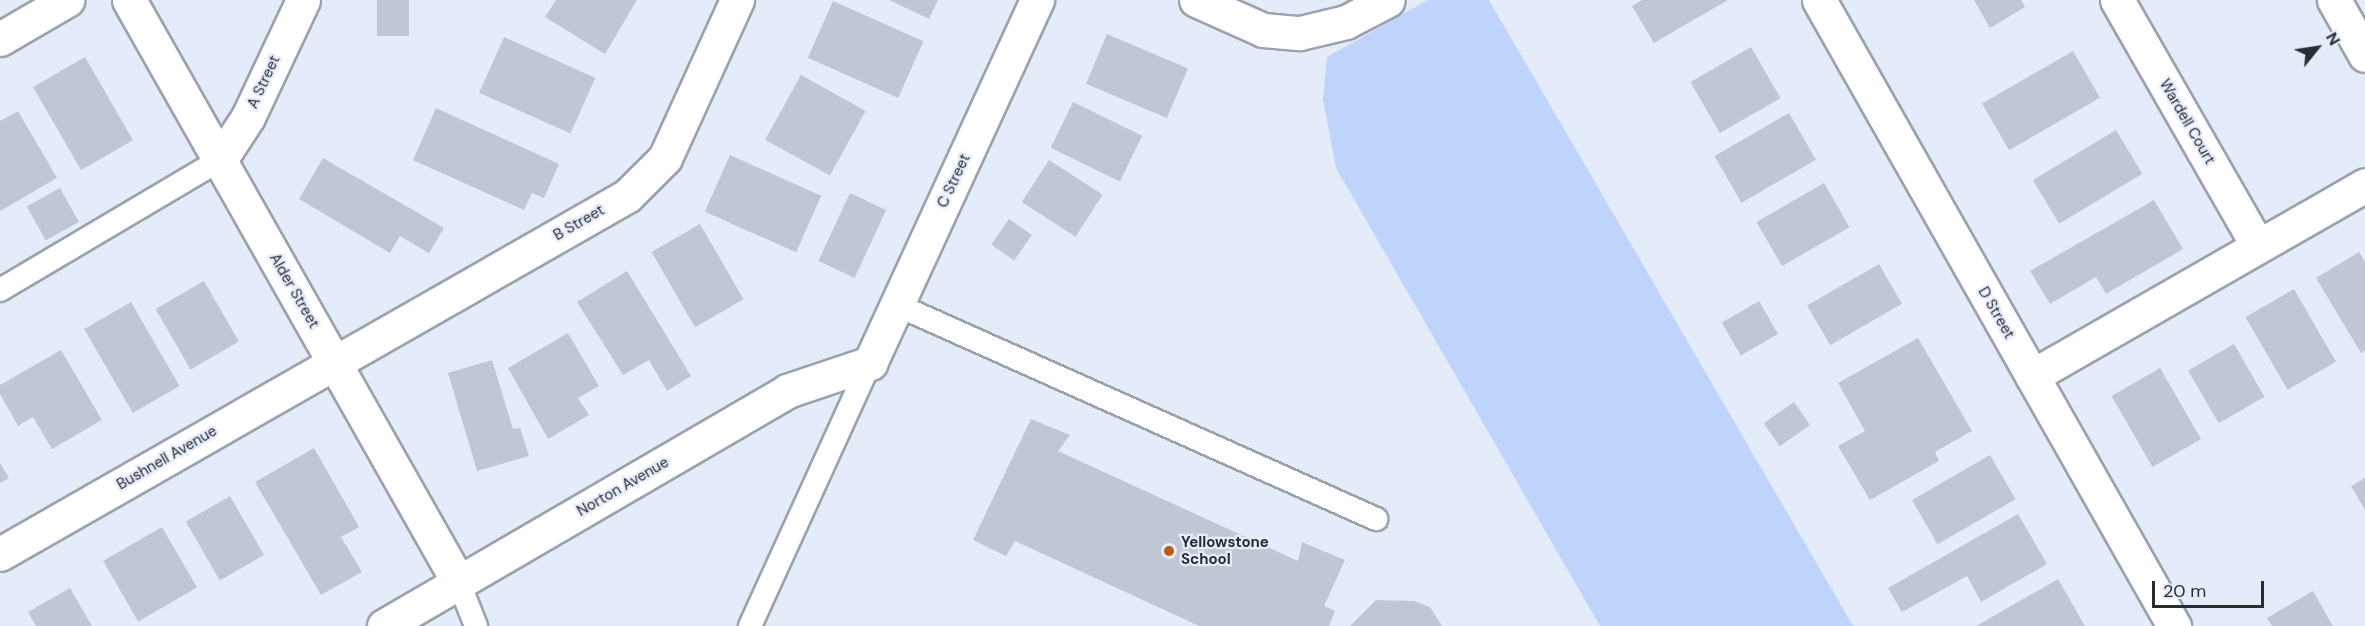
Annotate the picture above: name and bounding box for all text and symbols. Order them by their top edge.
north arrow [2287,18,2347,78]
text: N [2321,28,2345,49]
street label: A Street [244,53,284,111]
street label: Wardell Court [2155,76,2219,168]
street label: C Street [934,151,974,211]
street label: B Street [550,201,608,245]
street label: Alder Street [265,250,323,332]
street label: D Street [1974,284,2018,342]
street label: Bushnell Avenue [114,422,220,494]
street label: Norton Avenue [574,453,672,521]
place label: Yellowstone School [1181,533,1269,568]
marker: Yellowstone School [1162,544,1176,558]
scale bar [2155,569,2268,607]
text: 20 m [2163,579,2206,603]

